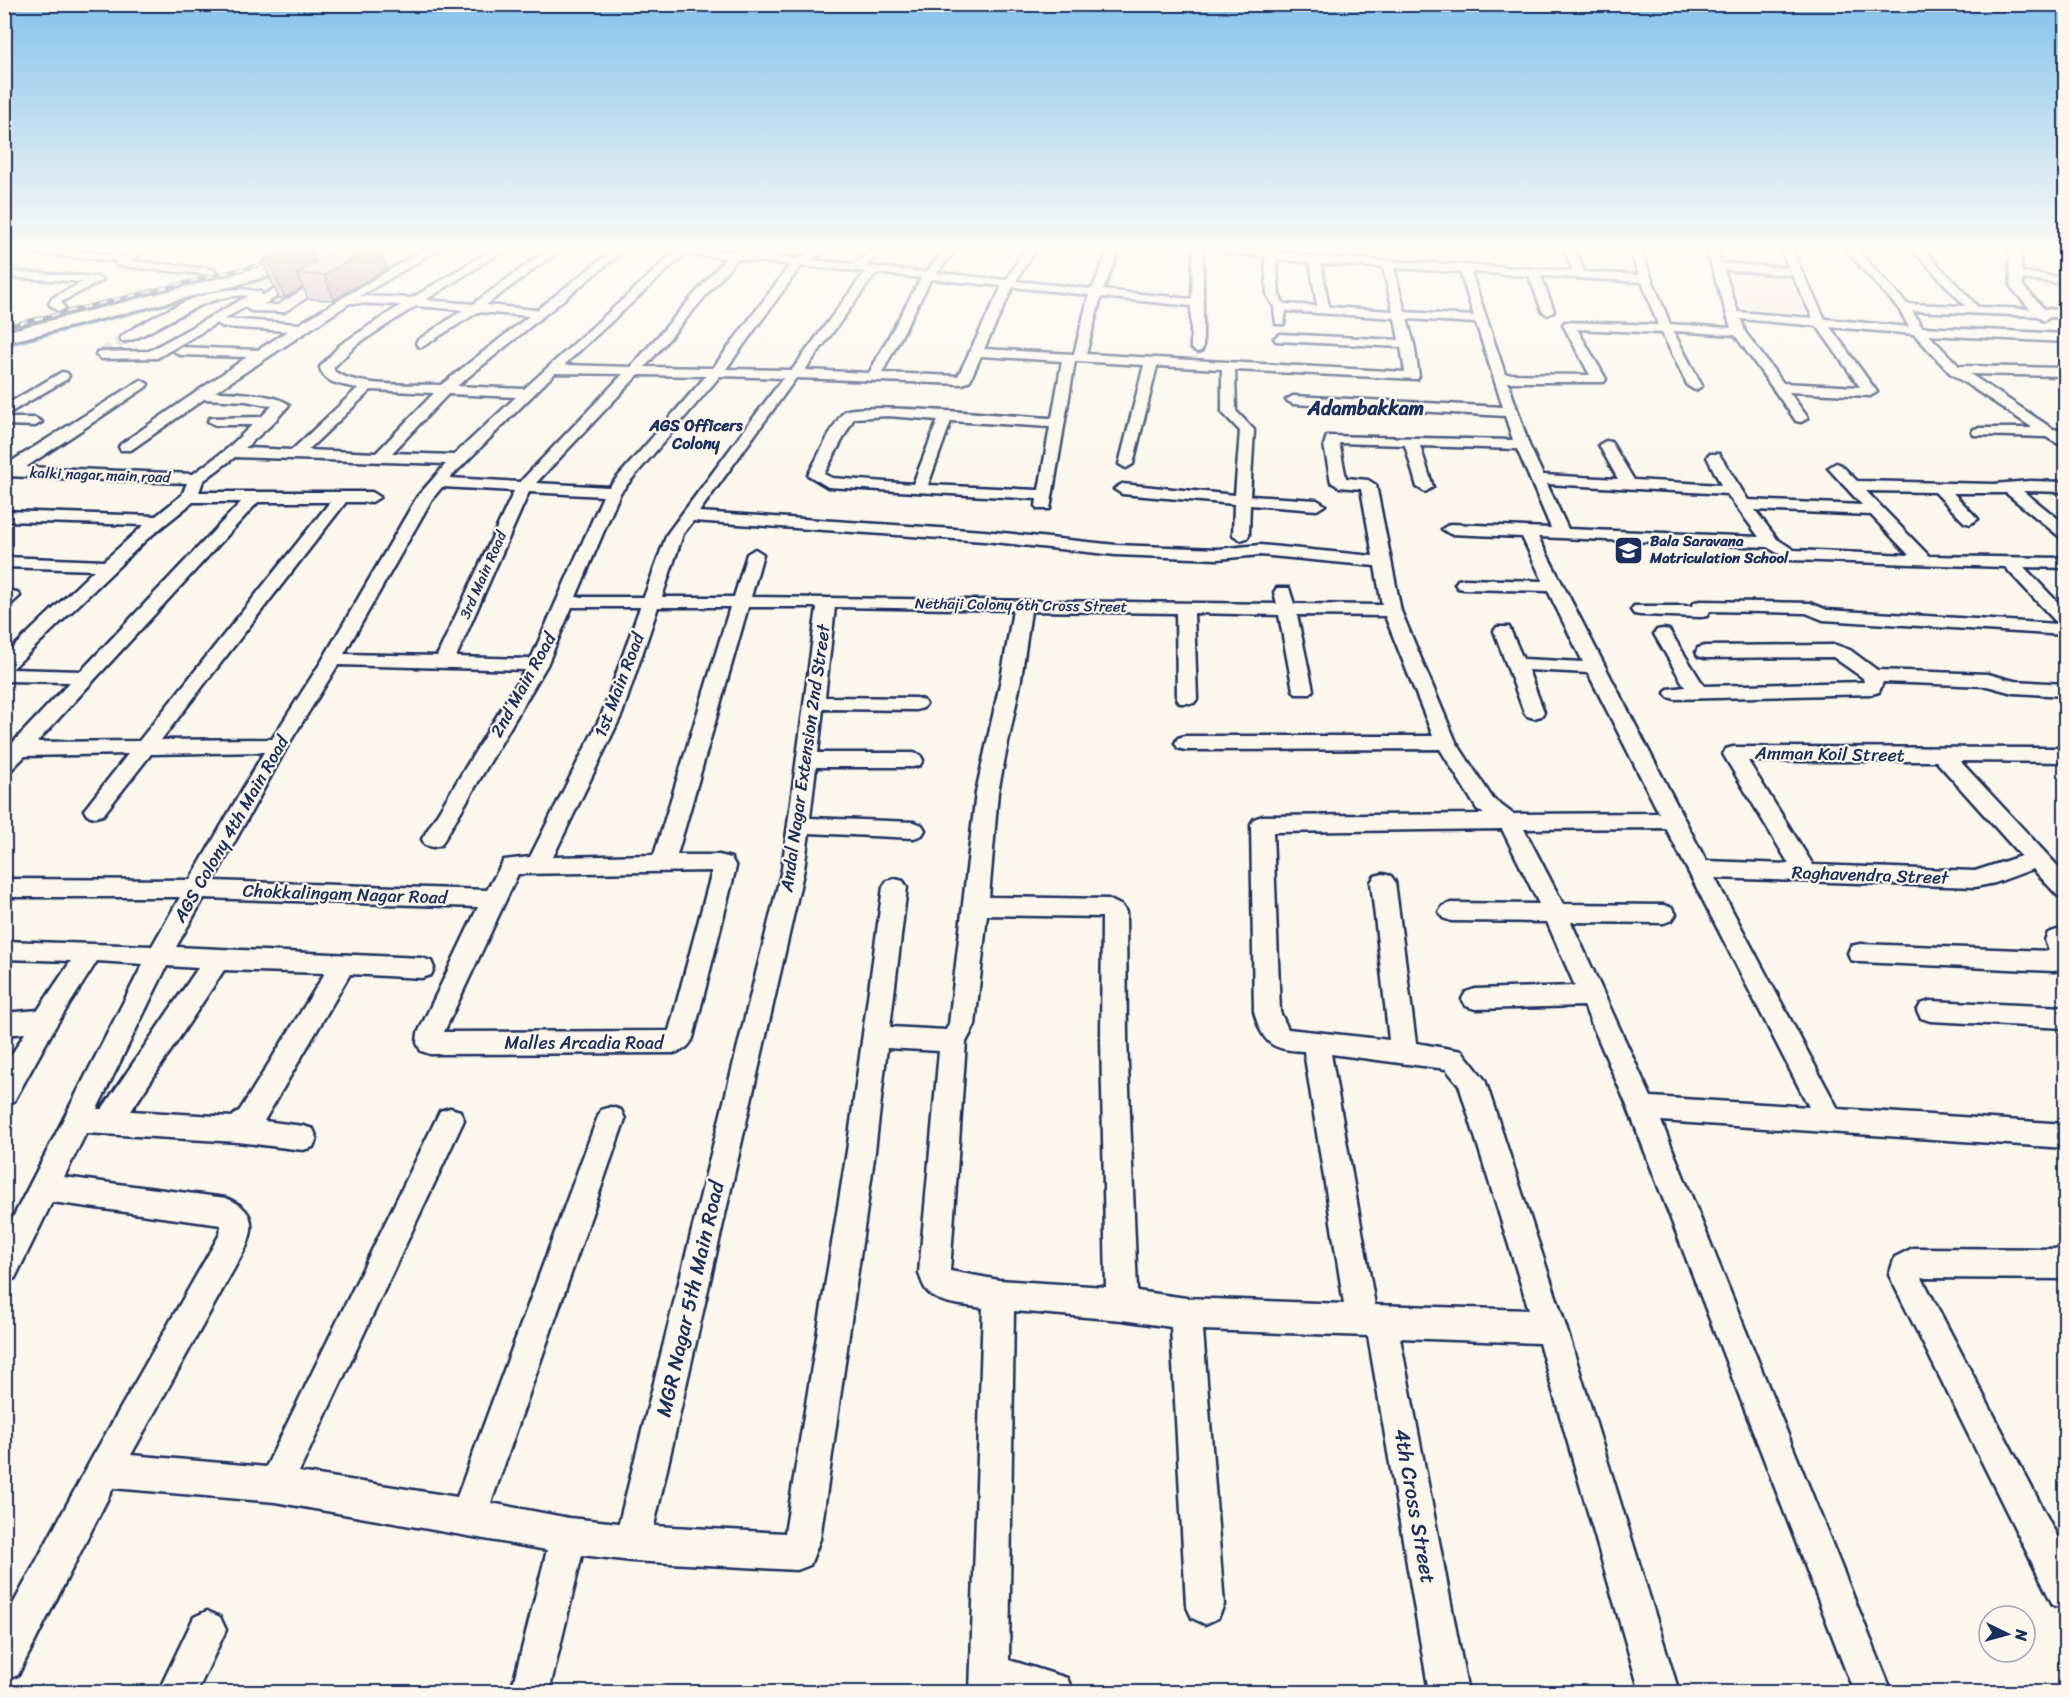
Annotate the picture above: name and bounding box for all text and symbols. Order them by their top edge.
district label: Adambakkam [1307,391,1424,426]
district label: AGS Officers Colony [649,411,743,458]
street label: kalki nagar main road [29,460,172,490]
street label: 3rd Main Road [452,526,514,623]
place label: Bala Saravana Matriculation School [1649,528,1789,571]
school or university icon: Bala Saravana Matriculation School [1613,534,1645,566]
street label: Nethaji Colony 6th Cross Street [915,590,1128,620]
street label: Andal Nagar Extension 2nd Street [770,621,840,895]
street label: 2nd Main Road [481,625,566,743]
street label: 1st Main Road [584,626,654,742]
street label: AGS Colony 4th Main Road [164,728,298,929]
street label: Amman Koil Street [1754,737,1905,771]
street label: Raghavendra Street [1791,856,1950,894]
street label: Chokkalingam Nagar Road [242,874,449,914]
street label: Malles Arcadia Road [504,1027,665,1059]
street label: MGR Nagar 5th Main Road [644,1175,736,1421]
street label: 4th Cross Street [1383,1425,1447,1587]
north arrow [1977,1604,2037,1664]
text: N [2006,1627,2036,1643]

